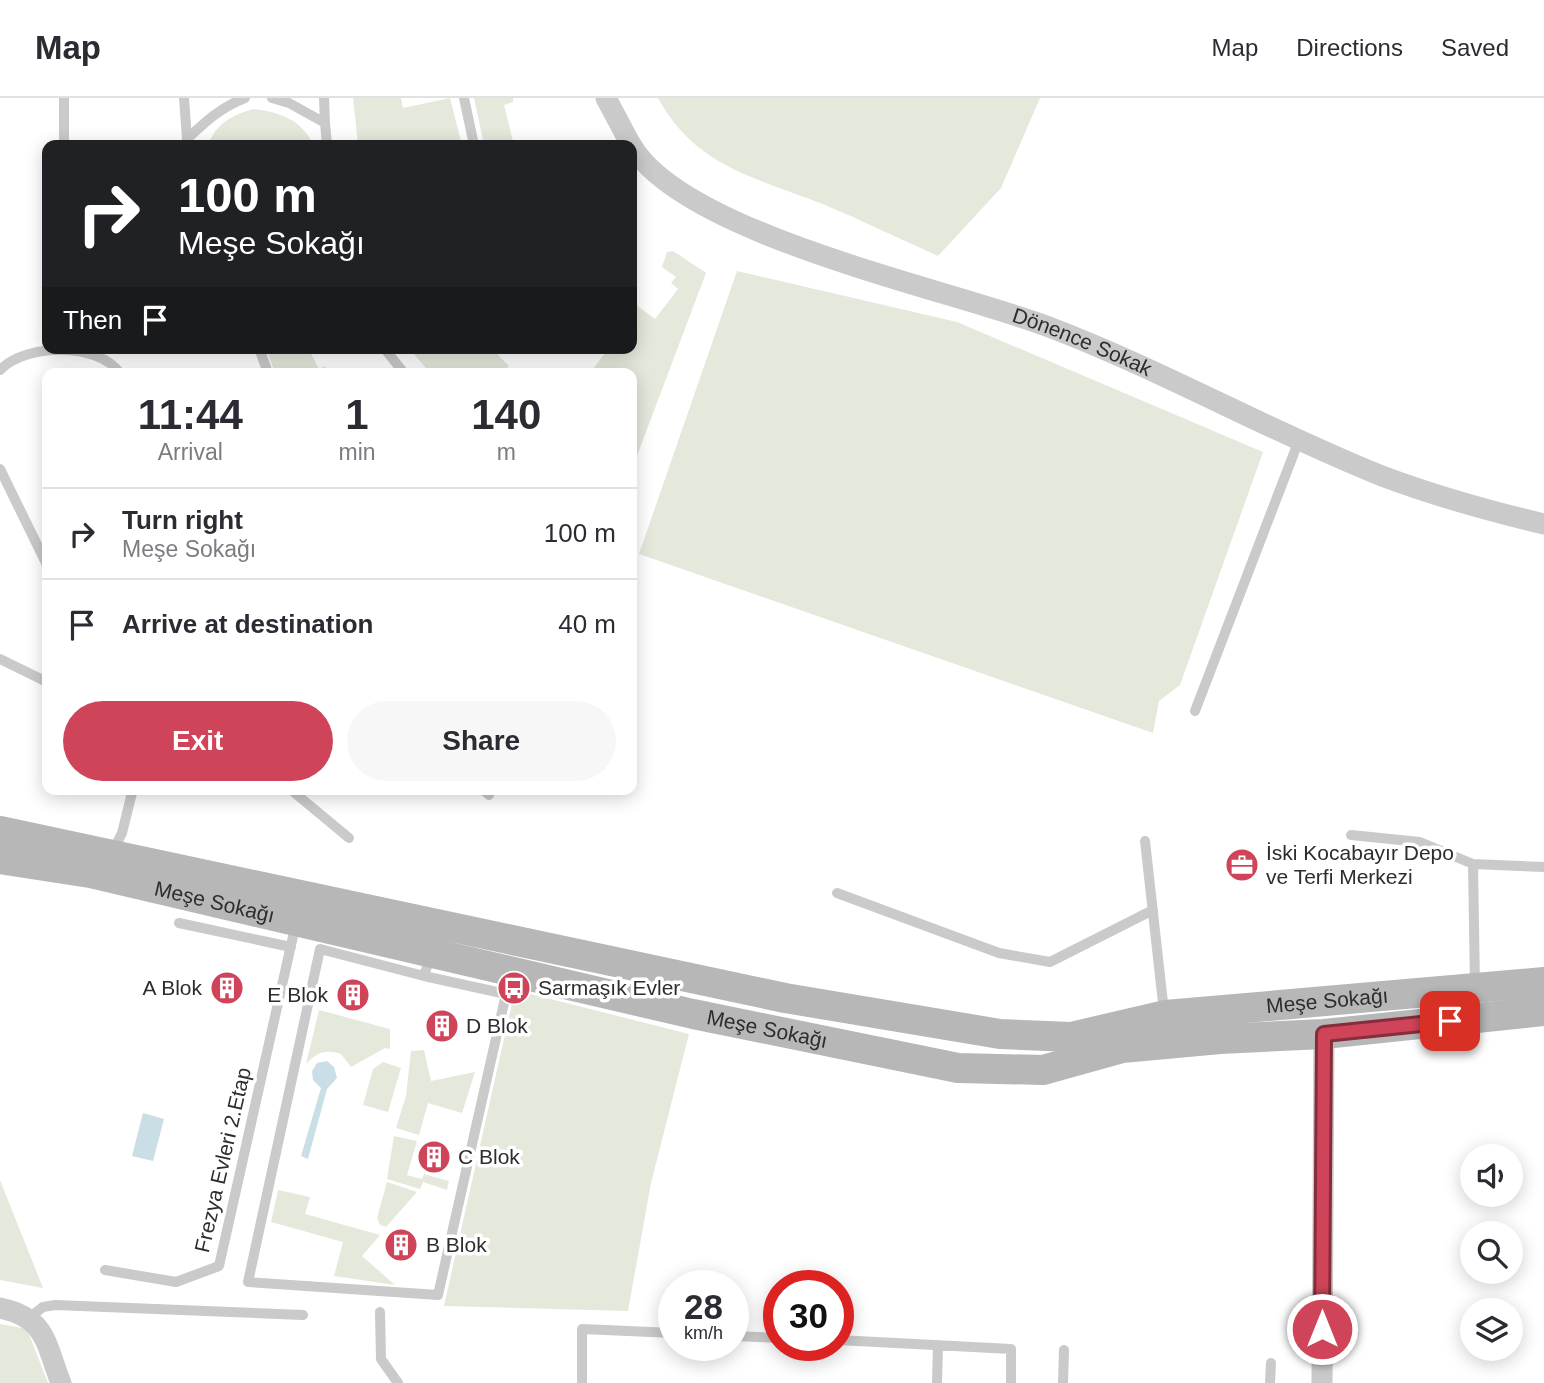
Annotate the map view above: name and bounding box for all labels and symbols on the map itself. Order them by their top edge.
street label: Dönence Sokak [1010,303,1156,380]
place label: İski Kocabayır Depo ve Terfi Merkezi [1266,841,1454,888]
office icon: İski Kocabayır Depo ve Terfi Merkezi [1223,846,1261,884]
street label: Meşe Sokağı [152,876,277,927]
building icon: A Blok [208,969,246,1007]
bus stop icon: Sarmaşık Evler [495,969,533,1007]
place label: A Blok [142,976,202,999]
building icon: E Blok [334,976,372,1014]
place label: Sarmaşık Evler [538,976,680,999]
place label: E Blok [267,983,328,1006]
street label: Meşe Sokağı [1265,984,1389,1017]
pin [1420,991,1480,1051]
street label: Meşe Sokağı [705,1005,830,1052]
building icon: D Blok [423,1007,461,1045]
place label: D Blok [466,1014,528,1037]
street label: Frezya Evleri 2.Etap [190,1065,255,1255]
building icon: C Blok [415,1138,453,1176]
place label: C Blok [458,1145,520,1168]
building icon: B Blok [382,1226,420,1264]
place label: B Blok [426,1233,487,1256]
speed limit sign: 30 [763,1270,854,1361]
position arrow [1285,1292,1359,1366]

